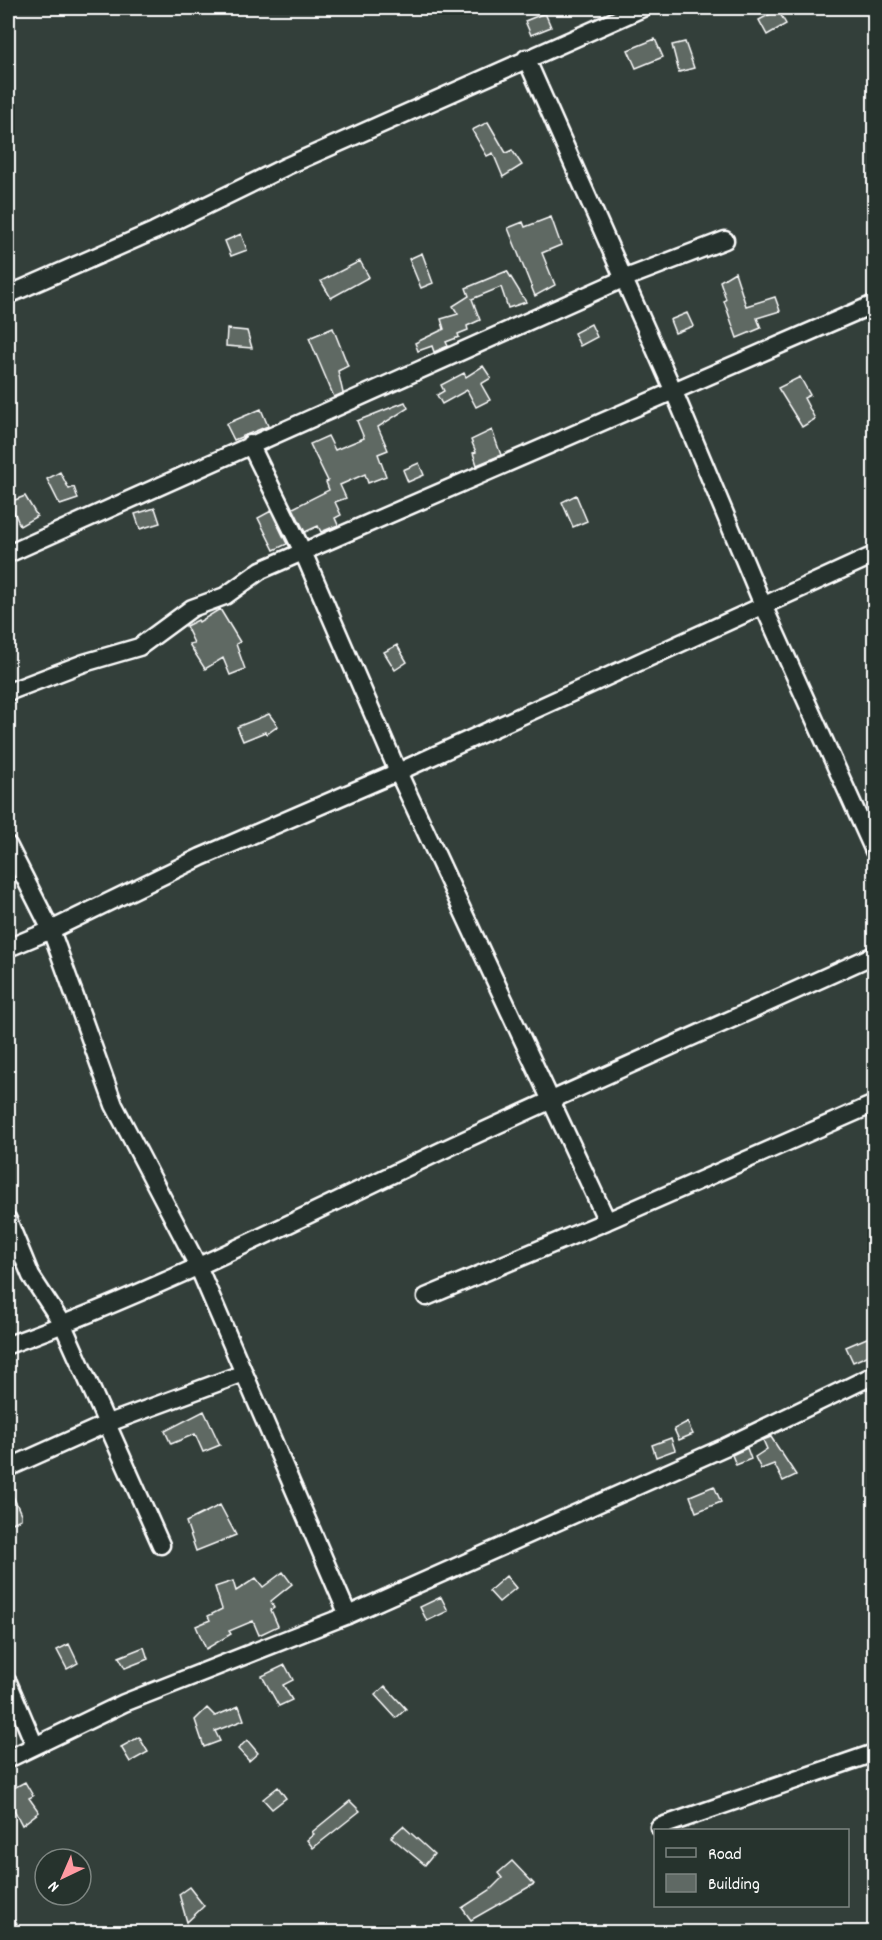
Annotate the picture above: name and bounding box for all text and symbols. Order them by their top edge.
legend [654,1829,849,1907]
text: Road [708,1843,742,1868]
north arrow [33,1847,93,1907]
text: Building [708,1873,760,1898]
text: N [43,1875,65,1897]

